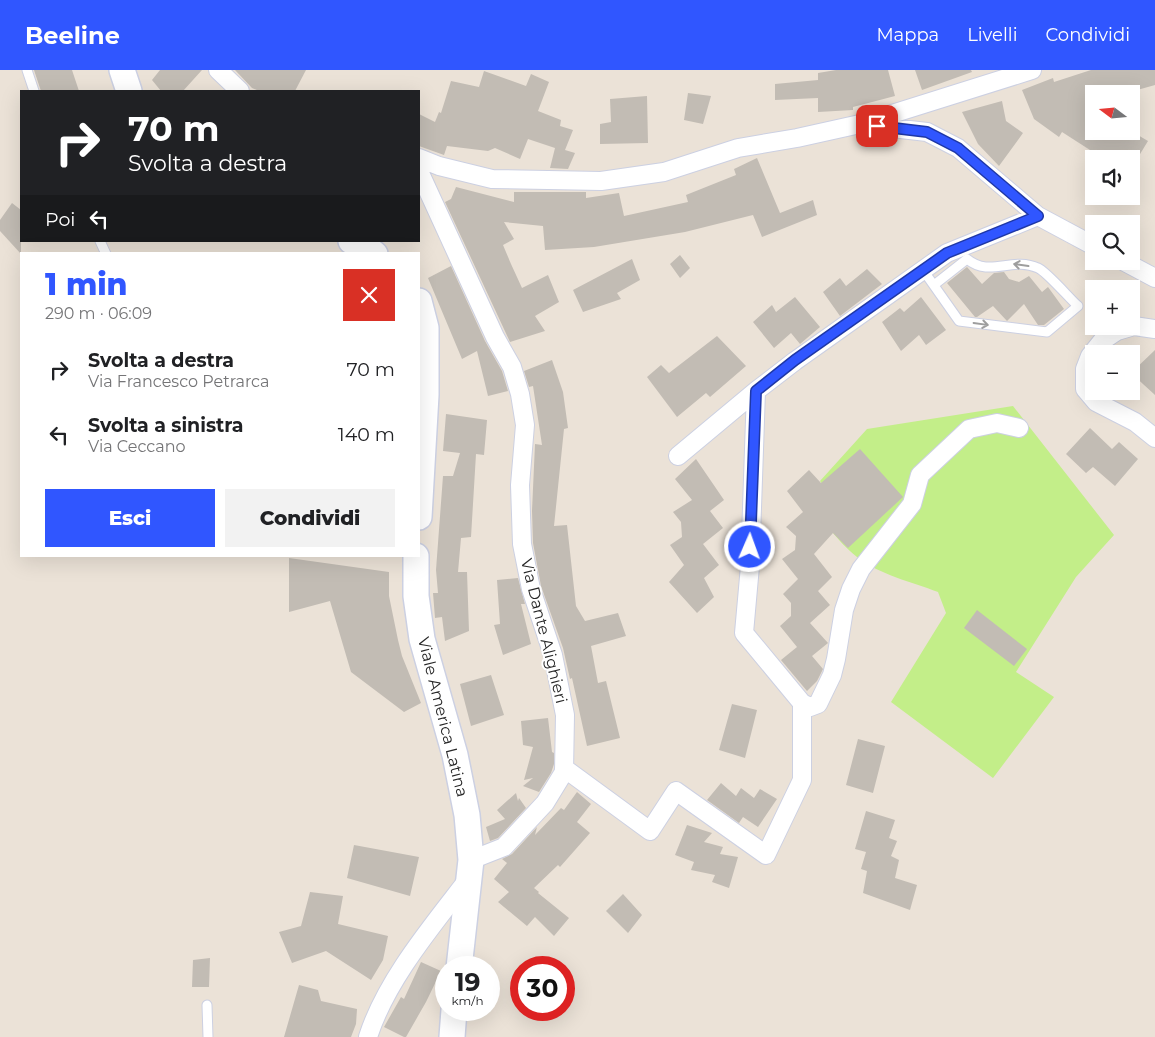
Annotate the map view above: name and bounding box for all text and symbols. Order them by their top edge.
text: Beeline [25,21,120,50]
text: Mappa [876,24,939,46]
text: Livelli [967,24,1018,46]
text: Condividi [1046,24,1130,46]
north arrow [1085,85,1140,140]
map controls [1085,85,1140,400]
pin [856,105,898,147]
text: 70 m [128,107,219,150]
icon: right [45,110,110,175]
icon: arrive [863,112,891,140]
text: Svolta a destra [128,150,287,177]
button: sound [1085,150,1140,205]
icon: left [85,205,113,233]
text: Poi [45,208,75,231]
button: search [1085,215,1140,270]
one-way arrow [1013,260,1029,270]
text: 1 min [45,266,128,303]
button: close [343,269,395,321]
button: + [1085,280,1140,335]
text: 290 m · 06:09 [45,304,152,323]
one-way arrow [973,319,989,329]
button: − [1085,345,1140,400]
text: Svolta a destra [88,349,234,372]
icon: right [45,356,73,384]
text: 70 m [346,358,395,381]
text: Via Francesco Petrarca [88,372,270,391]
text: Svolta a sinistra [88,414,243,437]
icon: left [45,421,73,449]
text: 140 m [338,423,395,446]
text: Via Ceccano [88,437,186,456]
button: Esci [45,489,215,547]
button: Condividi [225,489,395,547]
position arrow [723,520,775,572]
street label: Via Dante Alighieri [517,557,571,705]
street label: Viale America Latina [414,635,472,799]
speed limit sign: 30 [510,956,575,1021]
text: 19 [455,967,480,997]
text: km/h [451,993,484,1008]

